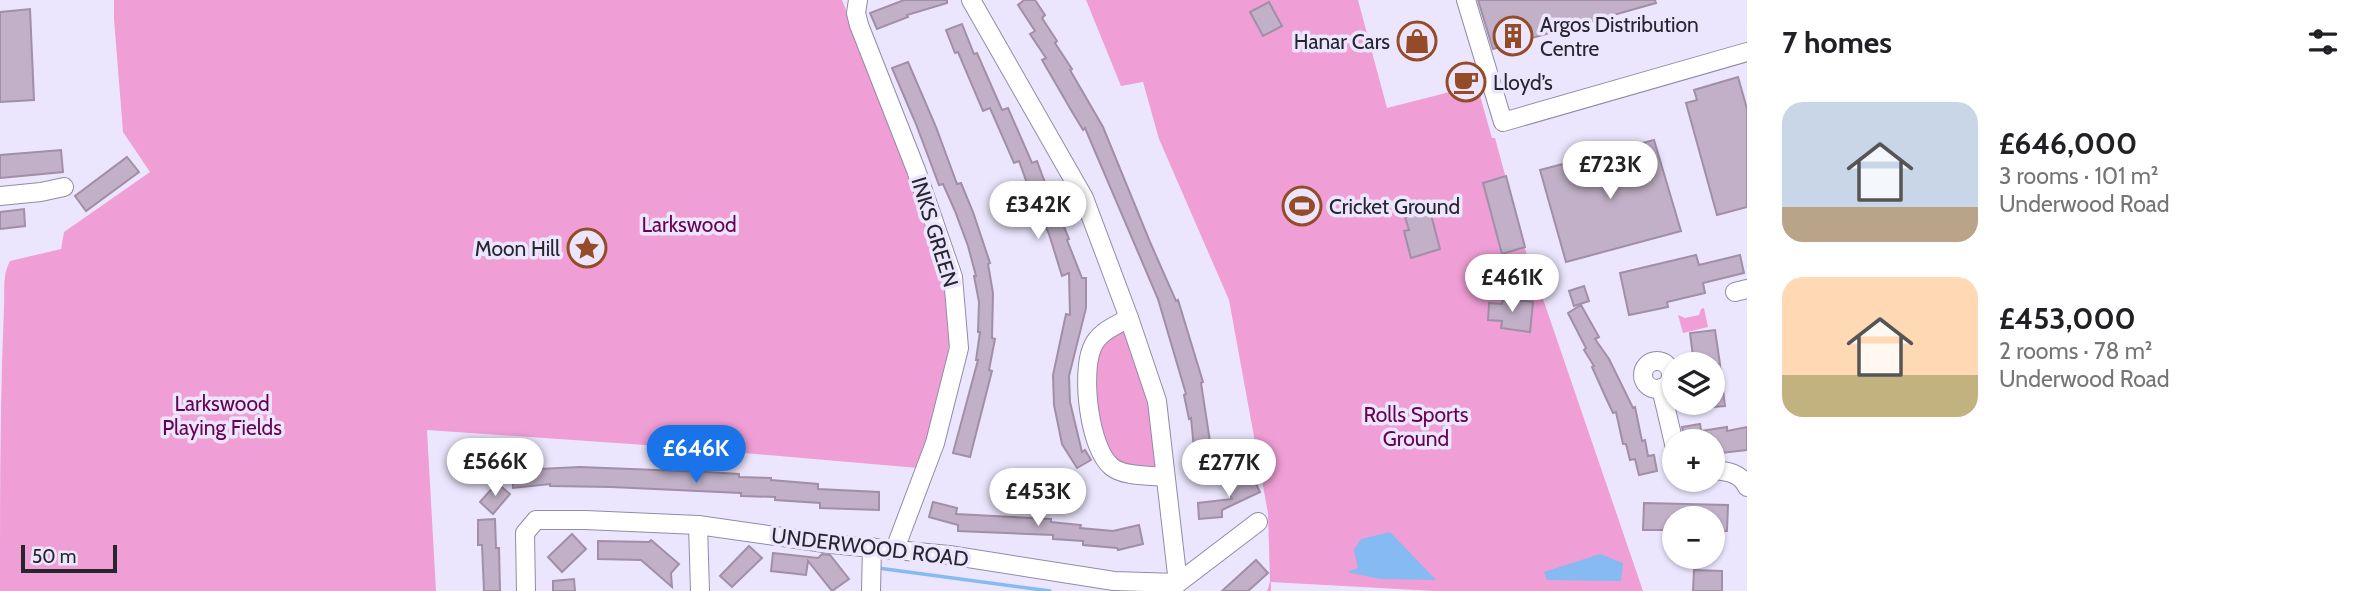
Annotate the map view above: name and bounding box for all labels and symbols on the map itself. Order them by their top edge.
place label: Argos Distribution Centre [1540,12,1699,61]
building icon: Argos Distribution Centre [1492,15,1534,57]
shop icon: Hanar Cars [1396,20,1438,62]
place label: Hanar Cars [1294,29,1390,54]
cafe icon: Lloyd’s [1445,61,1487,103]
place label: Lloyd’s [1493,70,1553,95]
pin: £723K [1561,142,1659,201]
street label: INKS GREEN [906,174,964,290]
pin: £342K [989,182,1087,241]
sports icon: Cricket Ground [1281,185,1323,227]
place label: Cricket Ground [1329,194,1460,219]
park label: Larkswood [641,212,737,237]
place icon: Moon Hill [566,227,608,269]
place label: Moon Hill [475,236,560,261]
pin: £461K [1463,254,1561,314]
park label: Larkswood Playing Fields [162,391,282,440]
park label: Rolls Sports Ground [1364,402,1469,451]
pin: £646K [647,426,745,485]
pin: £566K [446,438,544,498]
pin: £277K [1180,440,1278,499]
pin: £453K [989,468,1087,528]
street label: UNDERWOOD ROAD [770,523,970,571]
scale bar [21,542,117,574]

